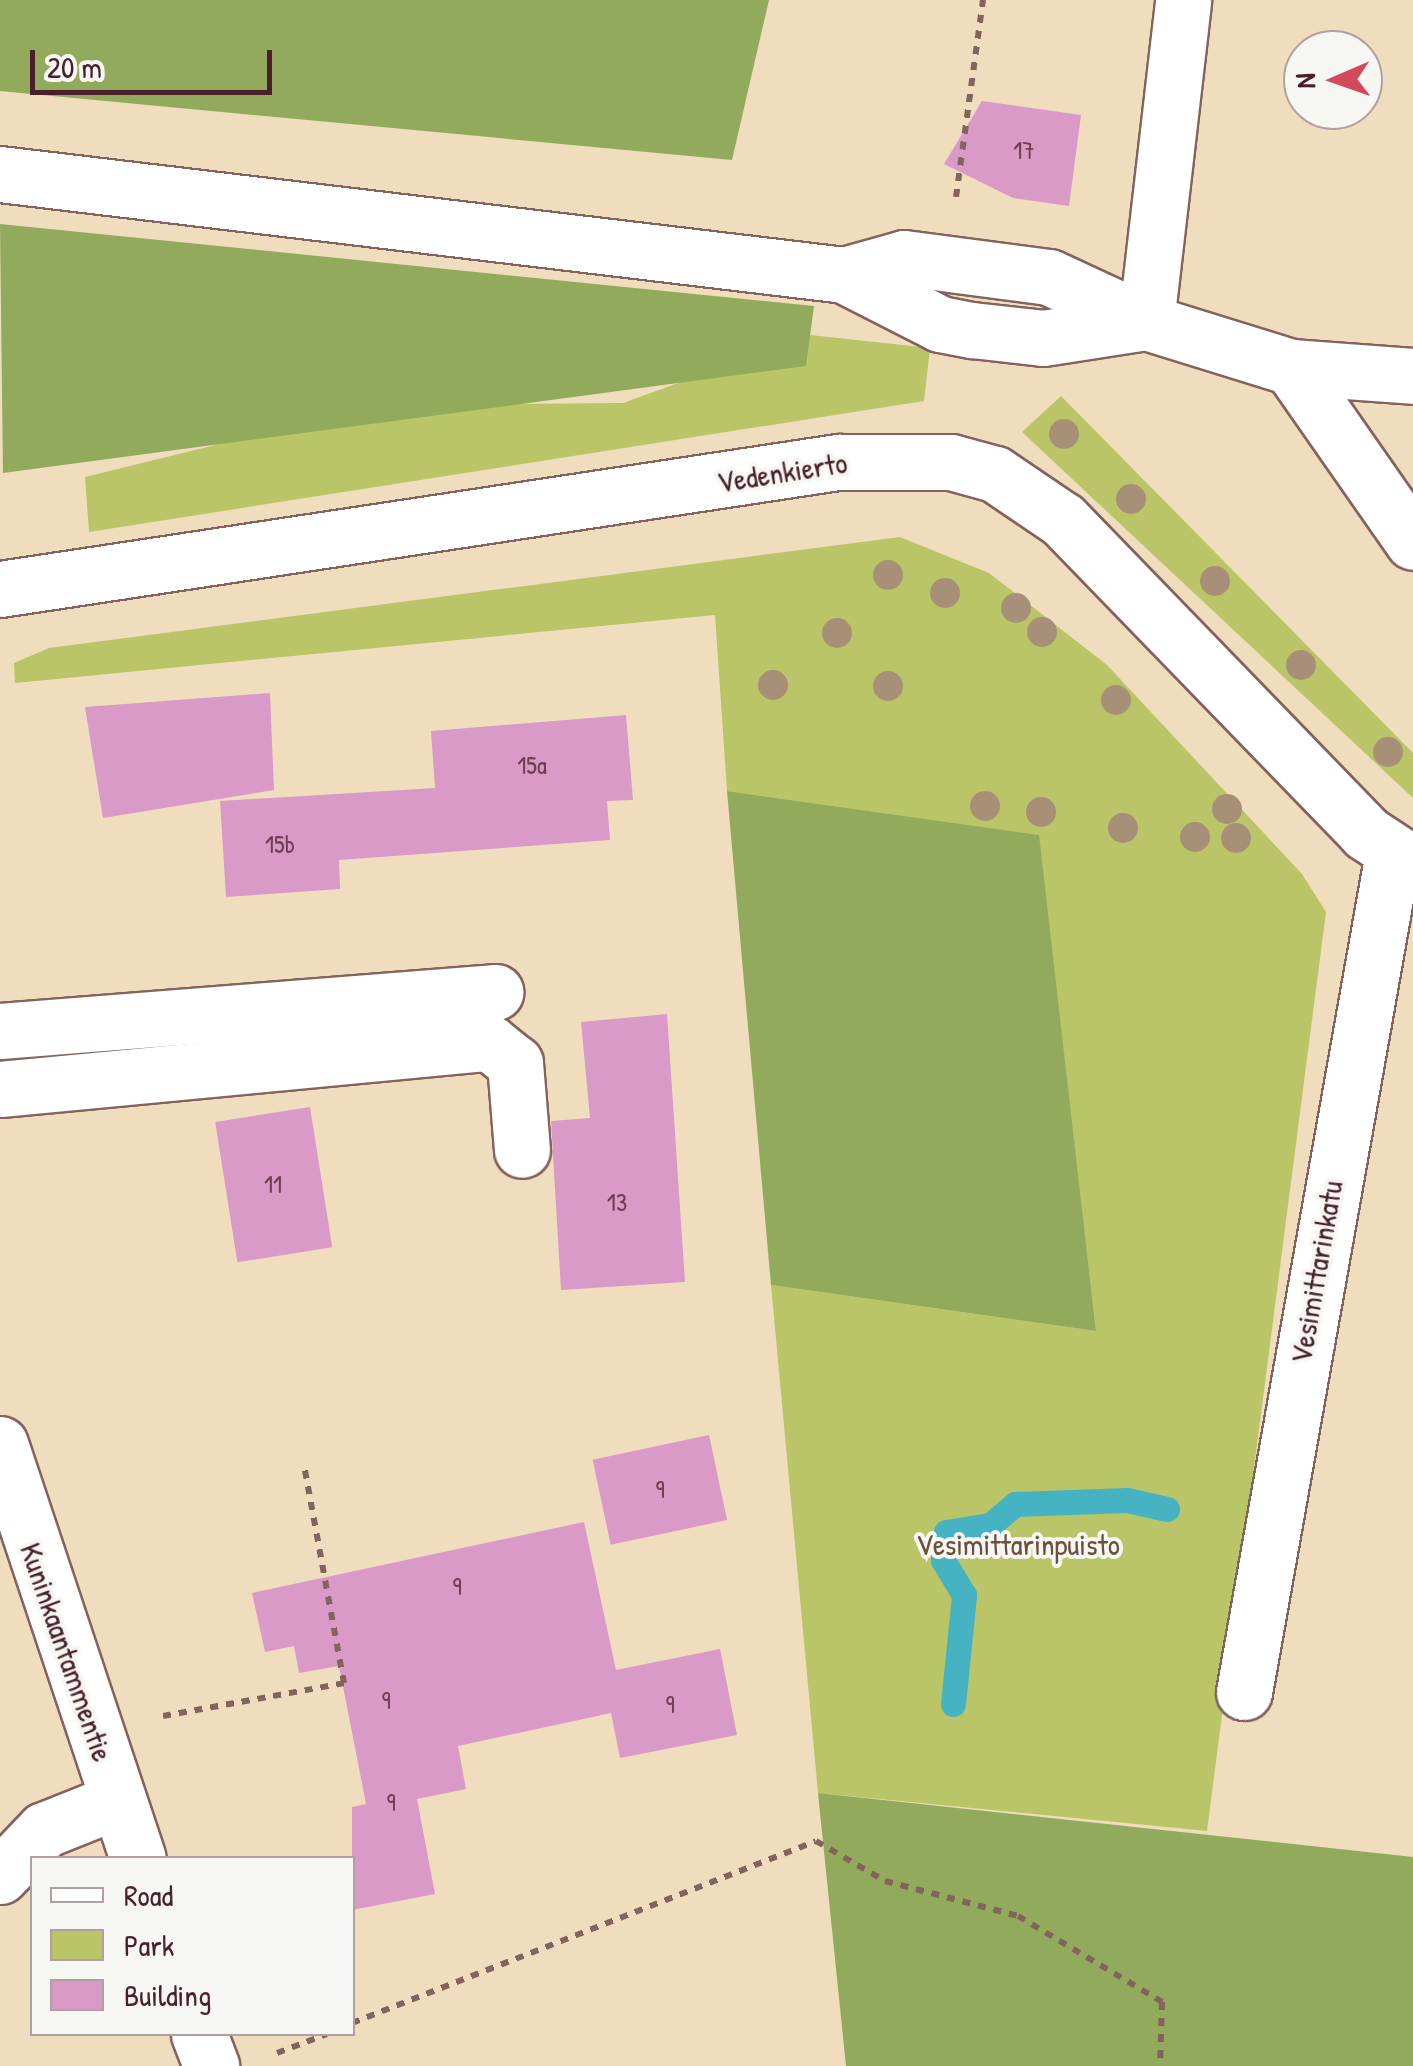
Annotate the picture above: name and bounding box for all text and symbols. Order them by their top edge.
scale bar [35,30,278,92]
north arrow [1283,30,1383,130]
text: 20 m [47,47,102,87]
text: N [1286,73,1324,89]
house number: 17 [1013,135,1035,165]
street label: Vedenkierto [714,444,850,500]
house number: 15a [517,750,547,780]
house number: 15b [265,829,295,859]
house number: 11 [264,1169,282,1199]
street label: Vesimittarinkatu [1282,1178,1350,1366]
house number: 13 [607,1187,627,1217]
house number: 9 [655,1474,665,1504]
park label: Vesimittarinpuisto [916,1526,1120,1562]
street label: Kuninkaantammentie [13,1538,121,1766]
house number: 9 [452,1571,462,1601]
house number: 9 [381,1685,391,1715]
house number: 9 [665,1689,675,1719]
house number: 9 [386,1787,396,1817]
legend [30,1856,355,2036]
text: Road [124,1875,173,1915]
text: Park [124,1925,174,1965]
text: Building [124,1975,211,2015]

